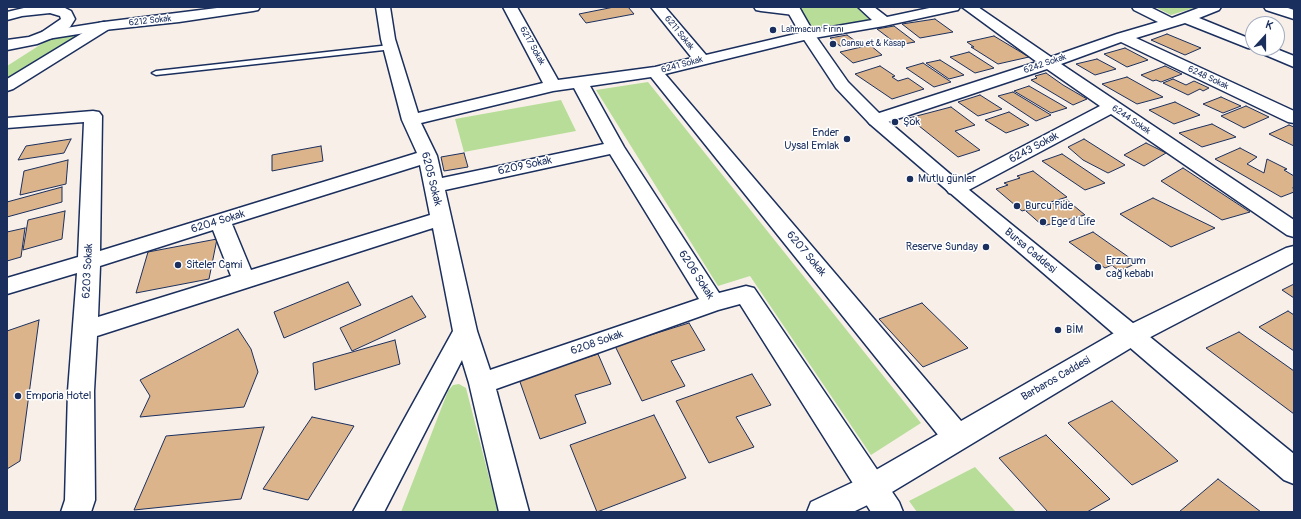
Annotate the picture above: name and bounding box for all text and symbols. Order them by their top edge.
street label: 6212 Sokak [128,13,172,29]
street label: 6211 Sokak [662,14,696,52]
north arrow [1245,16,1285,56]
text: K [1264,18,1275,33]
street label: 6217 Sokak [517,25,547,67]
marker: Lahmacun Fırını [768,25,778,35]
place label: Lahmacun Fırını [781,25,844,35]
marker: Cansu et & Kasap [828,39,838,49]
place label: Cansu et & Kasap [841,39,905,49]
street label: 6242 Sokak [1022,52,1068,76]
street label: 6241 Sokak [660,54,704,76]
street label: 6248 Sokak [1186,64,1230,92]
street label: 6244 Sokak [1110,103,1152,137]
place label: Şok [903,115,920,129]
marker: Şok [890,117,900,127]
place label: Ender Uysal Emlak [784,126,839,152]
street label: 6243 Sokak [1007,129,1061,167]
marker: Ender Uysal Emlak [842,134,852,144]
street label: 6205 Sokak [418,151,444,207]
street label: 6209 Sokak [497,154,553,178]
place label: Mutlu günler [918,172,976,186]
marker: Mutlu günler [905,174,915,184]
place label: Burcu Pide [1025,199,1073,213]
marker: Burcu Pide [1012,201,1022,211]
street label: 6204 Sokak [190,208,246,236]
place label: Ege d Life [1051,215,1095,229]
marker: Ege d Life [1038,217,1048,227]
street label: Bursa Caddesi [1002,226,1058,276]
street label: 6207 Sokak [783,229,829,279]
place label: Reserve Sunday [906,240,978,254]
marker: Reserve Sunday [981,242,991,252]
street label: 6203 Sokak [80,243,96,299]
street label: 6206 Sokak [675,248,717,302]
place label: Erzurum cağ kebabı [1106,254,1154,280]
place label: Siteler Cami [186,258,242,272]
marker: Siteler Cami [173,260,183,270]
marker: Erzurum cağ kebabı [1093,262,1103,272]
place label: BİM [1066,323,1083,337]
marker: BİM [1053,325,1063,335]
street label: 6208 Sokak [569,328,625,358]
street label: Barbaros Caddesi [1019,354,1093,404]
place label: Emporia Hotel [26,389,91,403]
marker: Emporia Hotel [13,391,23,401]

